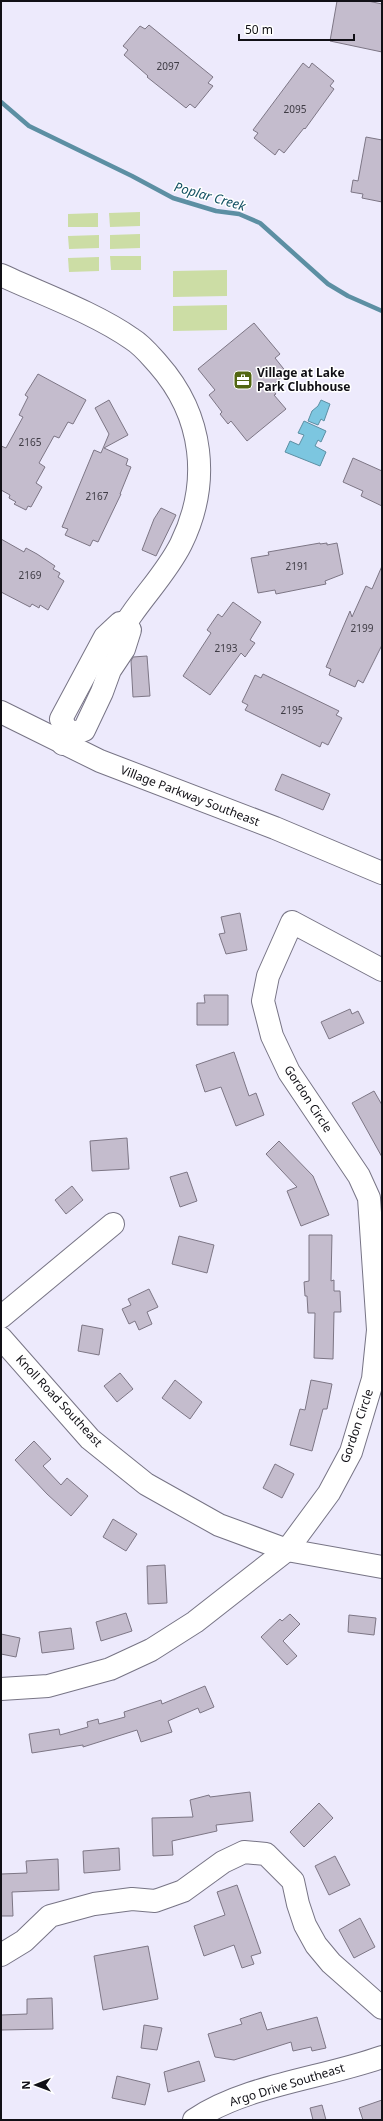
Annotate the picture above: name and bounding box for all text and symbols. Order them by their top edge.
scale bar [239,16,354,42]
text: 50 m [245,21,273,38]
house number: 2097 [157,59,180,73]
house number: 2095 [284,102,307,116]
water label: Poplar Creek [172,177,248,215]
place label: Village at Lake Park Clubhouse [257,364,351,395]
office icon: Village at Lake Park Clubhouse [232,369,254,391]
house number: 2165 [19,435,42,449]
house number: 2167 [86,489,109,503]
house number: 2191 [286,559,308,573]
house number: 2169 [19,568,42,582]
house number: 2199 [351,621,374,635]
house number: 2193 [215,641,238,655]
house number: 2195 [281,703,304,717]
street label: Village Parkway Southeast [118,761,263,830]
street label: Gordon Circle [280,1062,337,1136]
street label: Knoll Road Southeast [12,1351,107,1451]
street label: Gordon Circle [336,1386,377,1465]
street label: Argo Drive Southeast [227,2059,347,2110]
north arrow [16,2065,56,2105]
text: N [18,2081,33,2090]

